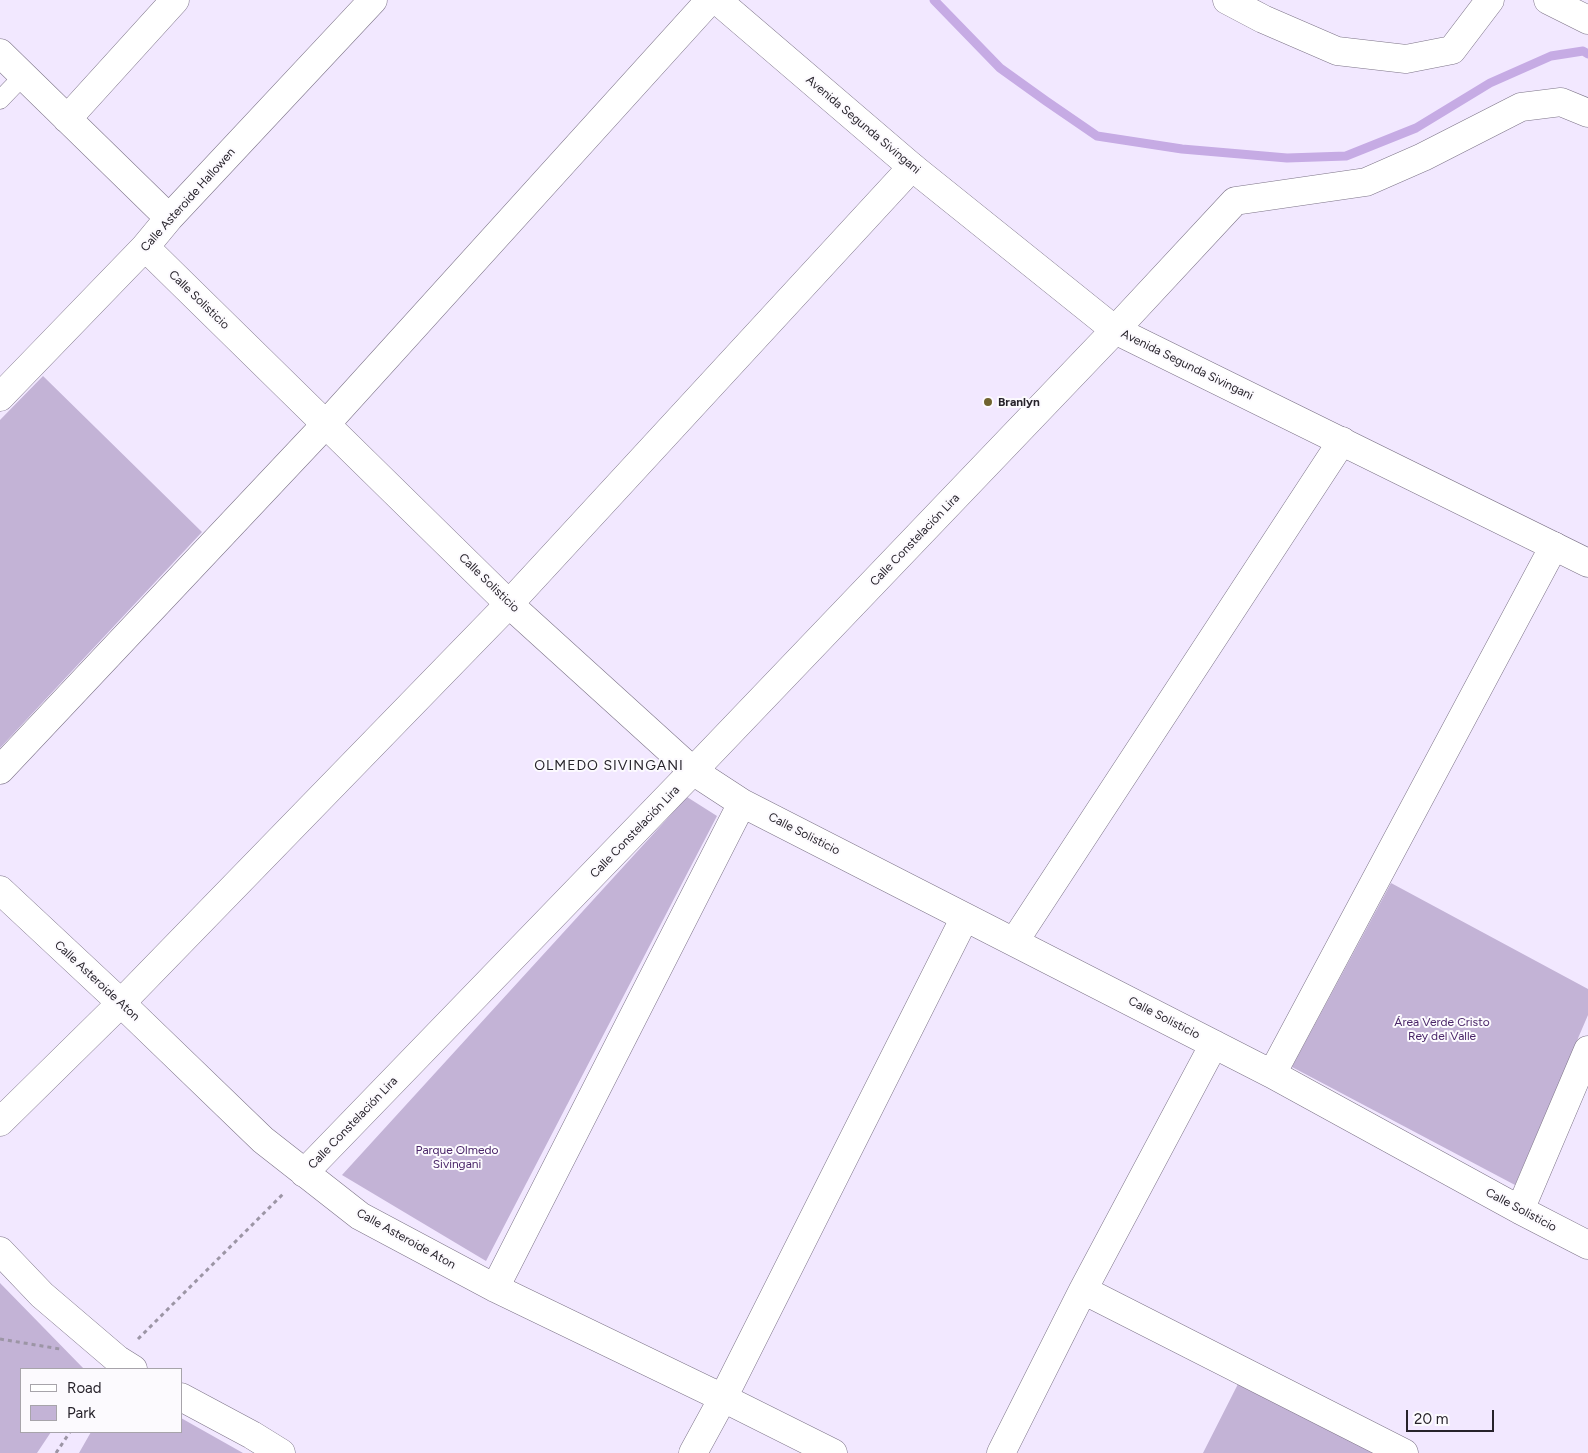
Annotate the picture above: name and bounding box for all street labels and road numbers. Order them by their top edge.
street label: Avenida Segunda Sivingani [803,73,923,177]
street label: Calle Asteroide Hallowen [138,145,238,255]
street label: Calle Solisticio [166,268,232,332]
street label: Avenida Segunda Sivingani [1119,327,1255,403]
street label: Calle Constelación Lira [867,491,963,589]
street label: Calle Solisticio [456,551,522,615]
street label: Calle Constelación Lira [587,783,683,881]
street label: Calle Solisticio [766,810,842,858]
street label: Calle Asteroide Aton [52,938,142,1024]
street label: Calle Solisticio [1126,994,1202,1042]
street label: Calle Constelación Lira [305,1074,401,1172]
street label: Calle Solisticio [1483,1185,1559,1235]
street label: Calle Asteroide Aton [354,1206,458,1272]

